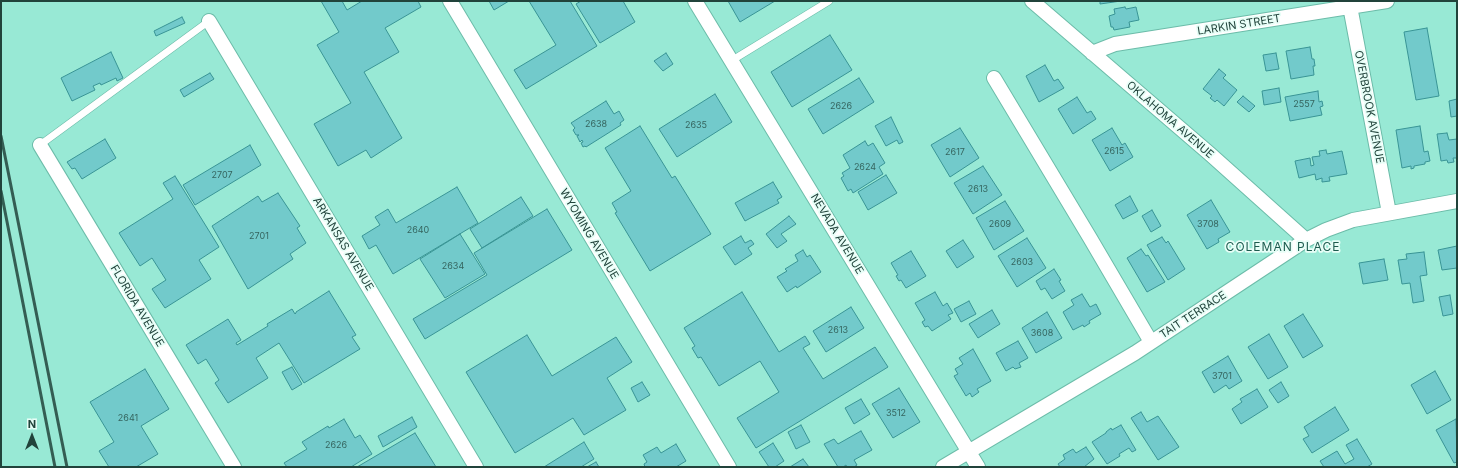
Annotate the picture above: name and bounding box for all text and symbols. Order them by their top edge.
street label: LARKIN STREET [1196,12,1282,38]
street label: OVERBROOK AVENUE [1352,49,1386,165]
street label: OKLAHOMA AVENUE [1124,79,1216,161]
house number: 2557 [1293,99,1315,109]
house number: 2626 [830,101,852,111]
house number: 2638 [585,119,607,129]
house number: 2635 [685,120,707,130]
house number: 2615 [1104,146,1124,156]
house number: 2617 [945,147,965,157]
house number: 2624 [854,162,876,172]
house number: 2707 [211,170,233,180]
house number: 2613 [968,184,988,194]
street label: WYOMING AVENUE [557,186,621,282]
street label: NEVADA AVENUE [808,191,866,277]
street label: ARKANSAS AVENUE [310,195,376,293]
house number: 2609 [989,219,1011,229]
house number: 3708 [1197,219,1219,229]
house number: 2640 [407,225,429,235]
house number: 2701 [249,231,269,241]
district label: COLEMAN PLACE [1226,240,1340,254]
house number: 2603 [1011,257,1033,267]
house number: 2634 [442,261,464,271]
street label: FLORIDA AVENUE [107,263,167,349]
street label: TAIT TERRACE [1157,289,1229,341]
house number: 2613 [828,325,848,335]
house number: 3608 [1031,328,1053,338]
house number: 3701 [1212,371,1232,381]
house number: 3512 [886,408,906,418]
house number: 2641 [118,413,138,423]
north arrow [12,416,52,456]
text: N [28,417,36,431]
house number: 2626 [325,440,347,450]

